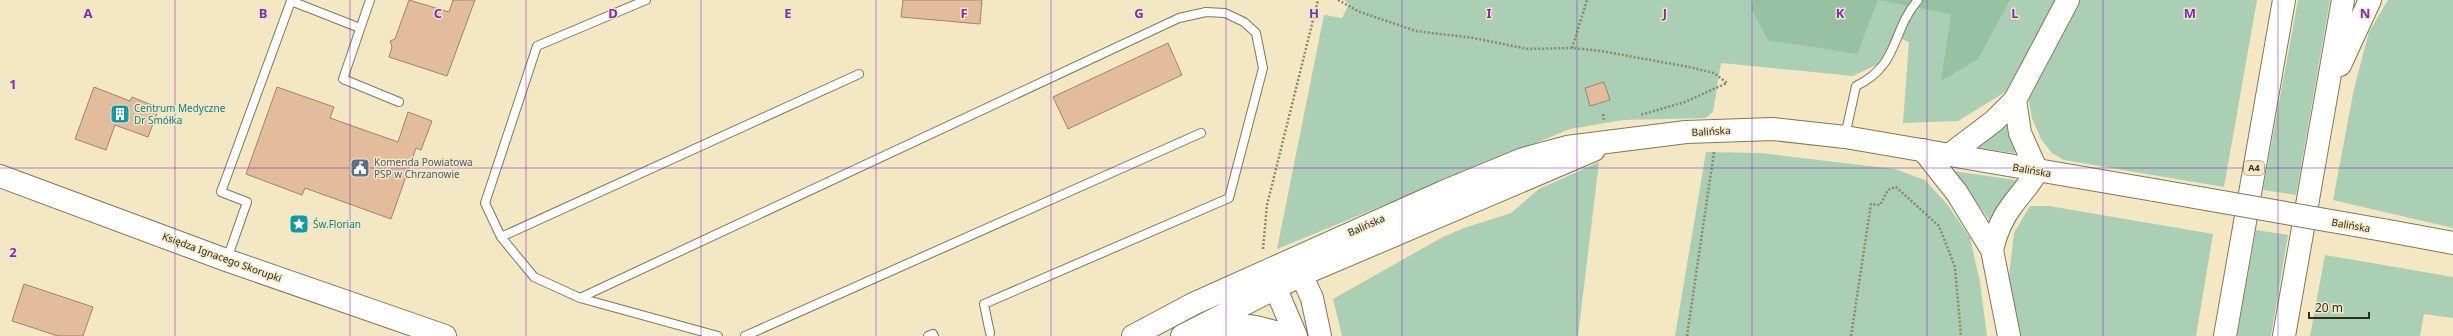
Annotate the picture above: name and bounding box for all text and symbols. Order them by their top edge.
text: A [84,4,93,22]
text: B [259,4,267,22]
text: C [434,4,442,22]
text: D [608,4,618,22]
text: E [784,4,792,22]
text: F [960,4,968,22]
text: G [1134,4,1144,22]
text: H [1309,4,1319,22]
text: I [1486,4,1492,22]
text: J [1662,4,1667,22]
text: K [1836,4,1845,22]
text: L [2011,4,2019,22]
text: M [2184,4,2196,22]
text: N [2360,4,2370,22]
text: 1 [9,75,17,93]
place label: Centrum Medyczne Dr Smółka [134,101,226,127]
building icon: Centrum Medyczne Dr Smółka [109,103,131,125]
street label: Balińska [1691,123,1731,139]
place label: Komenda Powiatowa PSP w Chrzanowie [374,155,473,181]
public building icon: Komenda Powiatowa PSP w Chrzanowie [349,157,371,179]
street label: Balińska [2011,160,2053,180]
road number: A4 [2244,161,2264,175]
street label: Balińska [1345,211,1387,239]
place icon: Św.Florian [288,213,310,235]
street label: Balińska [2330,215,2372,235]
place label: Św.Florian [313,217,361,231]
street label: Księdza Ignacego Skorupki [160,229,284,285]
text: 2 [9,243,17,261]
scale bar [2309,294,2369,320]
text: 20 m [2315,299,2343,316]

